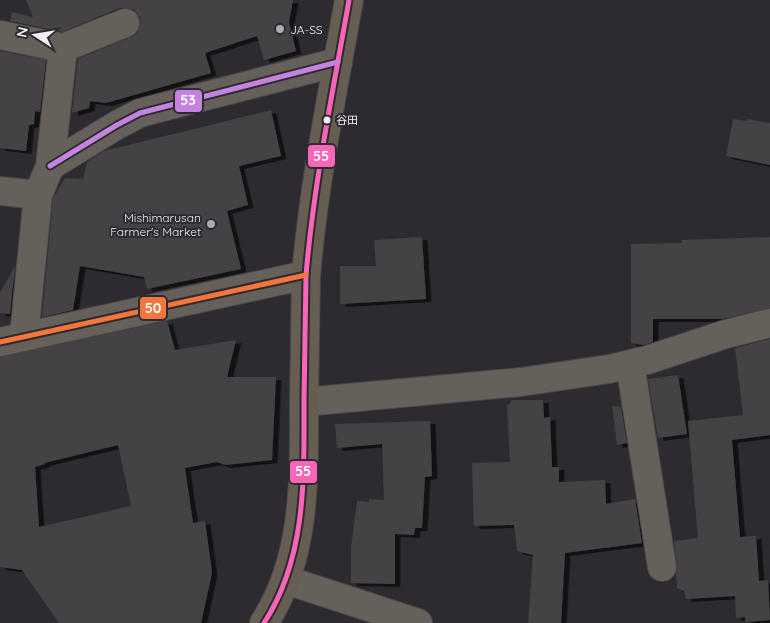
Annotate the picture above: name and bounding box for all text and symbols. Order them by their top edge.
north arrow [10,10,60,60]
place label: JA-SS [290,22,323,37]
marker: JA-SS [274,23,286,35]
text: N [12,25,32,39]
line badge: 53 [174,89,203,113]
text: 53 [180,91,196,109]
place label: 谷田 [336,113,358,127]
marker: 谷田 [322,115,332,125]
line badge: 55 [307,144,336,168]
text: 55 [313,147,329,165]
place label: Mishimarusan Farmer's Market [110,210,201,239]
marker: Mishimarusan Farmer's Market [205,218,217,230]
line badge: 50 [139,296,167,320]
text: 50 [145,299,162,317]
line badge: 55 [289,460,318,484]
text: 55 [295,462,311,480]

